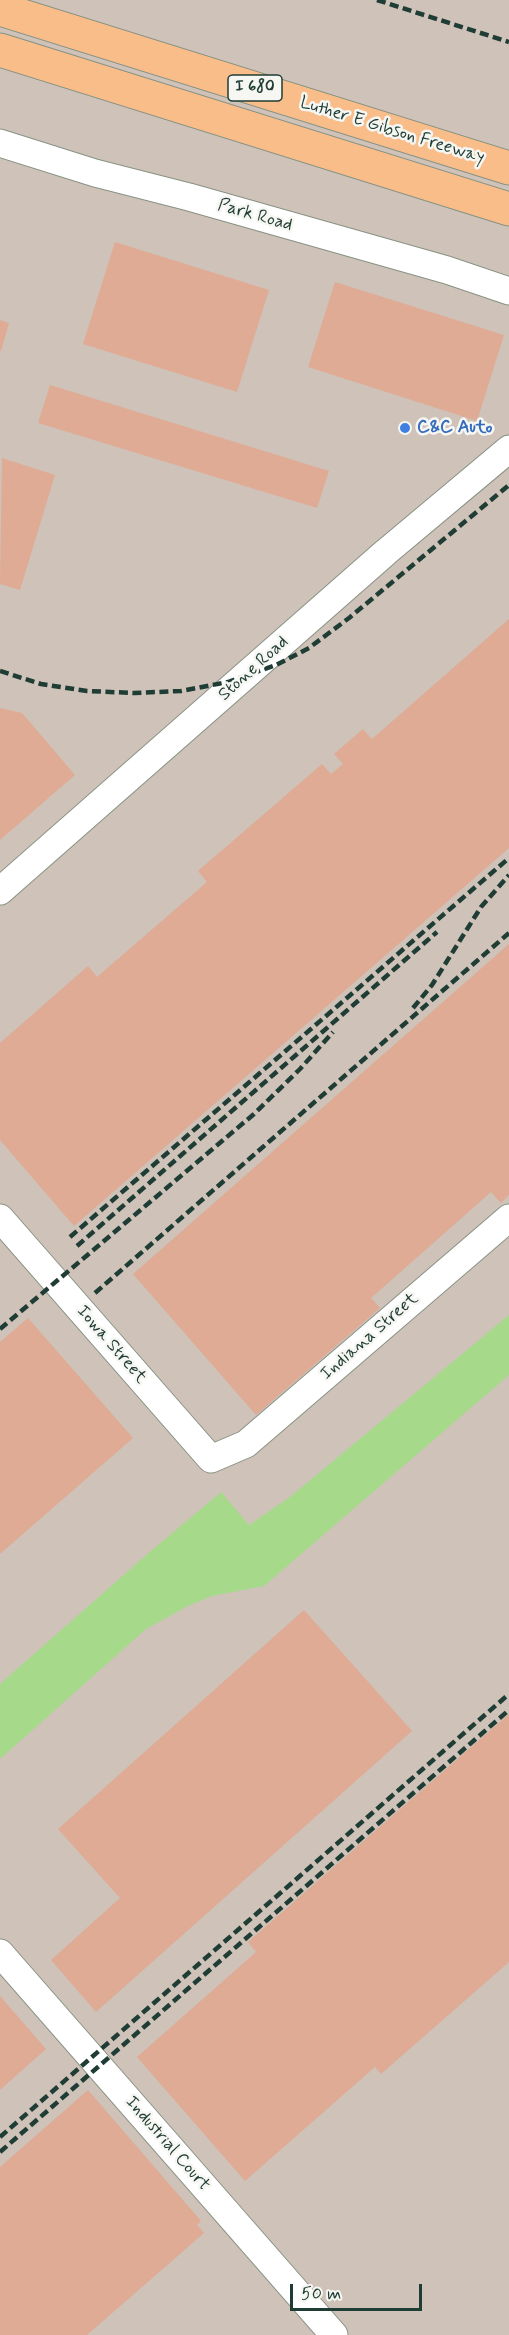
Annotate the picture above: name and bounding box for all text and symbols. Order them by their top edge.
road number: I 680 [228,75,282,101]
street label: Luther E Gibson Freeway [297,93,487,169]
street label: Park Road [215,195,295,237]
place label: C&C Auto [417,417,492,439]
marker: C&C Auto [398,421,412,435]
street label: Stone Road [214,632,294,706]
street label: Indiana Street [317,1289,423,1385]
street label: Iowa Street [71,1302,151,1388]
street label: Industrial Court [120,2092,214,2196]
scale bar [293,2272,425,2310]
text: 50 m [301,2282,341,2306]

